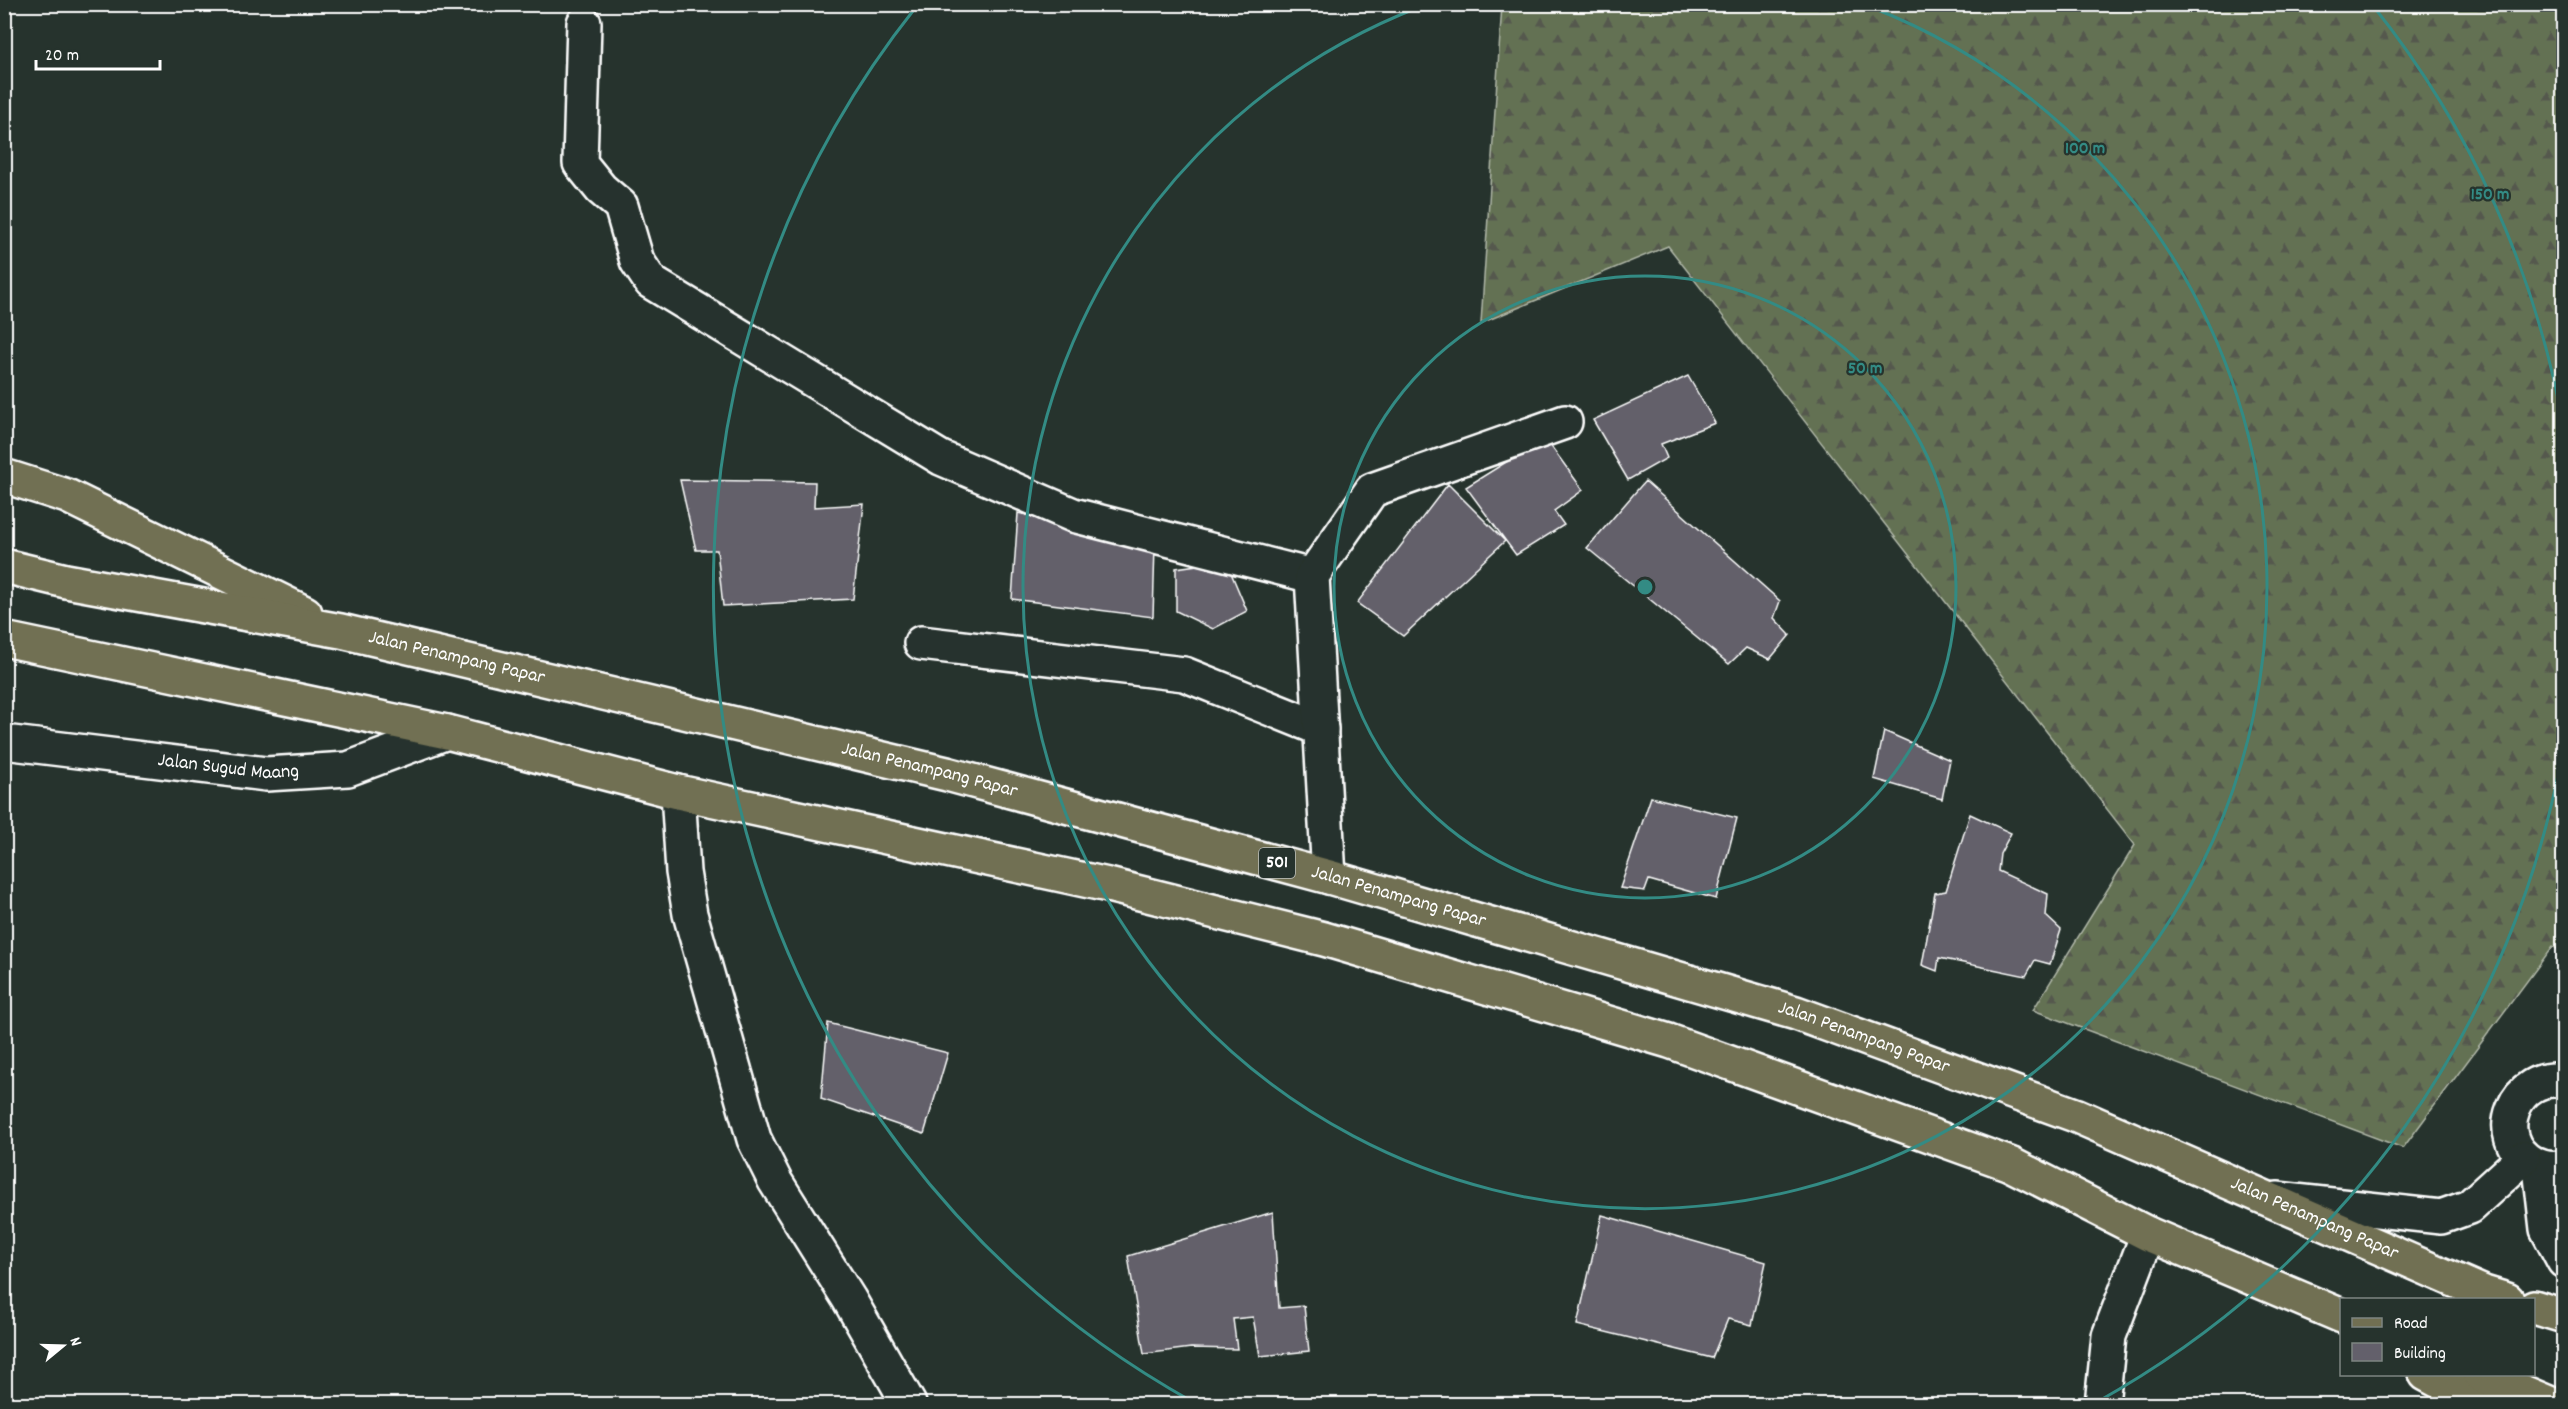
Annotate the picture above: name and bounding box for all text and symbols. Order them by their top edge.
scale bar [36,33,160,71]
text: 20 m [45,44,79,69]
text: 100 m [2065,137,2105,162]
text: 150 m [2471,183,2509,208]
text: 50 m [1848,357,1882,382]
centre of rings [1635,577,1655,597]
street label: Jalan Penampang Papar [365,624,548,693]
street label: Jalan Penampang Papar [838,735,1021,807]
street label: Jalan Sugud Maang [156,747,300,788]
road number: 501 [1259,848,1295,878]
street label: Jalan Penampang Papar [1308,859,1490,936]
street label: Jalan Penampang Papar [1774,994,1954,1082]
street label: Jalan Penampang Papar [2226,1170,2403,1268]
legend [2340,1298,2535,1376]
text: Road [2394,1312,2428,1337]
north arrow [33,1316,93,1376]
text: N [63,1334,87,1350]
text: Building [2394,1342,2446,1367]

